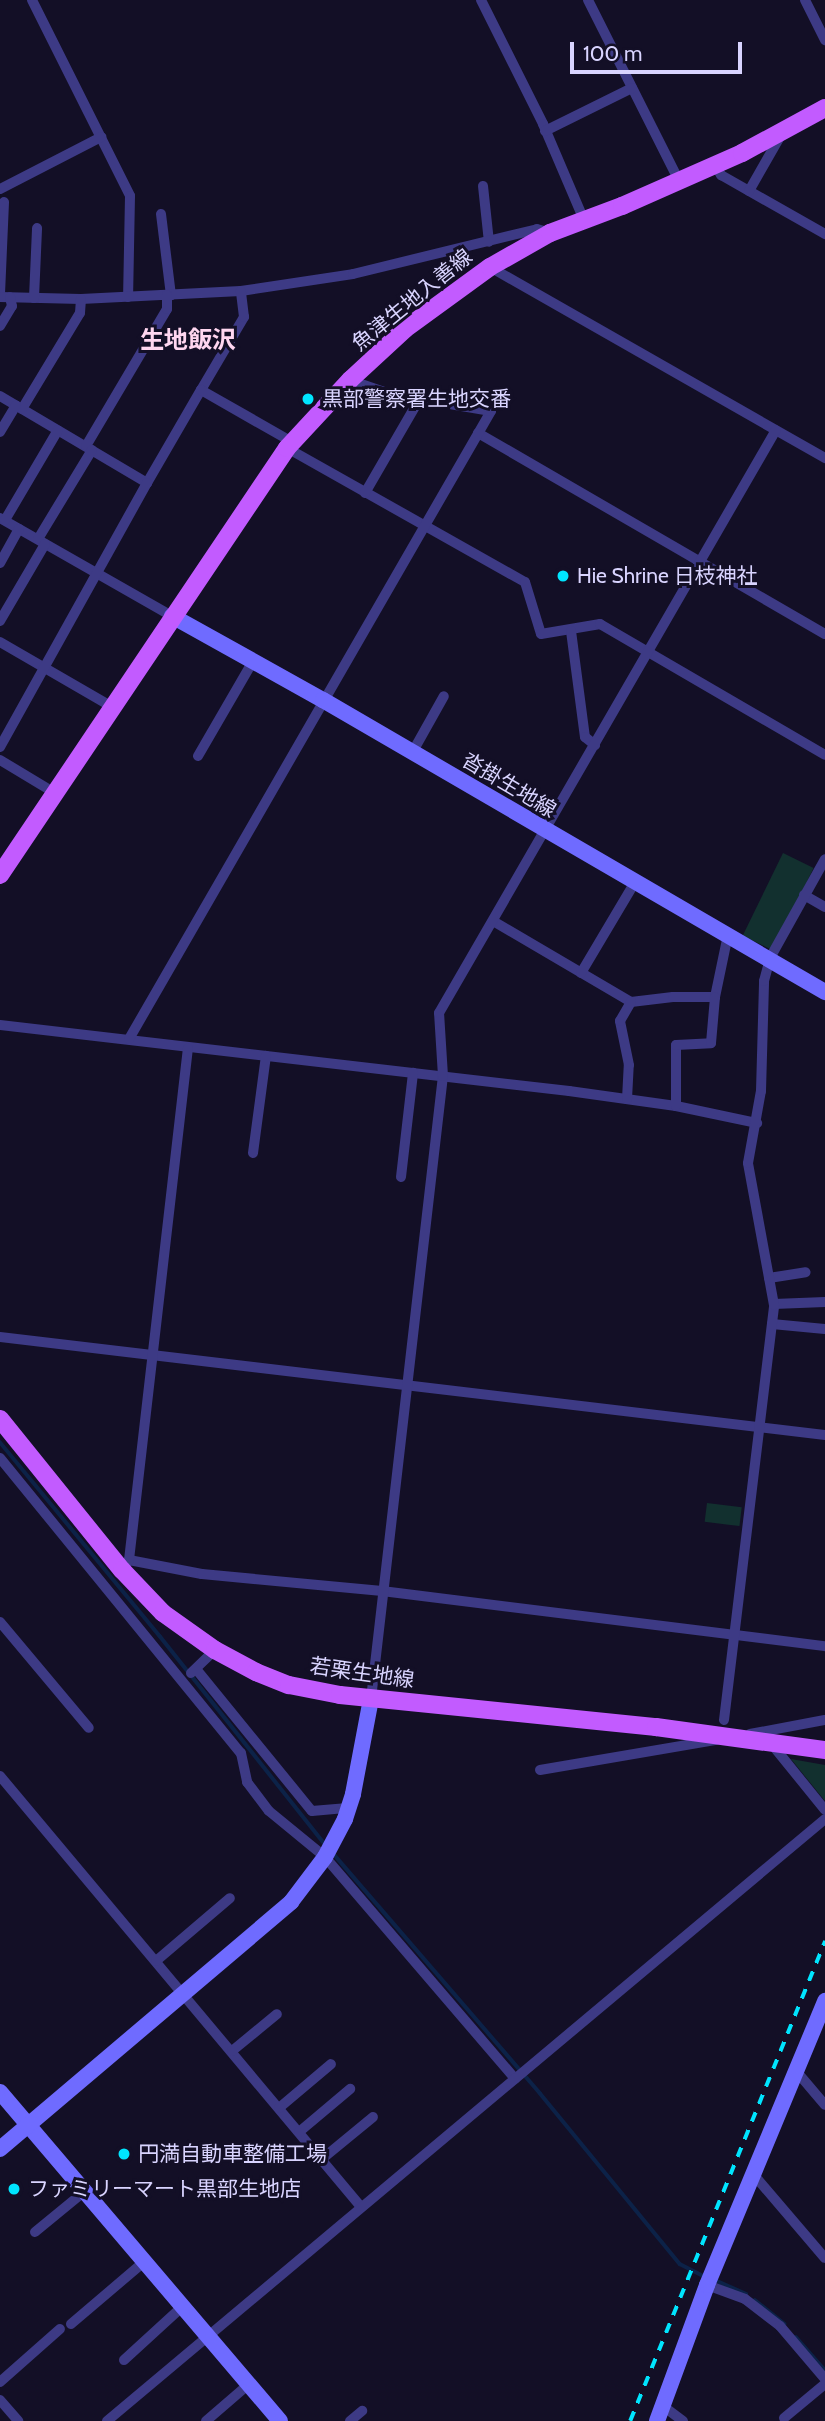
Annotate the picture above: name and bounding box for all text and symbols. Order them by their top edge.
scale bar [573,28,744,72]
text: 100 m [583,41,642,66]
street label: 魚津生地入善線 [347,244,477,356]
district label: 生地飯沢 [140,326,236,354]
place label: 黒部警察署生地交番 [322,386,511,412]
marker: 黒部警察署生地交番 [300,391,316,407]
place label: Hie Shrine 日枝神社 [577,563,757,589]
marker: Hie Shrine 日枝神社 [555,568,571,584]
street label: 沓掛生地線 [458,747,560,823]
street label: 若栗生地線 [308,1653,416,1693]
place label: 円満自動車整備工場 [138,2141,327,2167]
marker: 円満自動車整備工場 [116,2146,132,2162]
place label: ファミリーマート黒部生地店 [28,2176,301,2202]
marker: ファミリーマート黒部生地店 [6,2181,22,2197]

